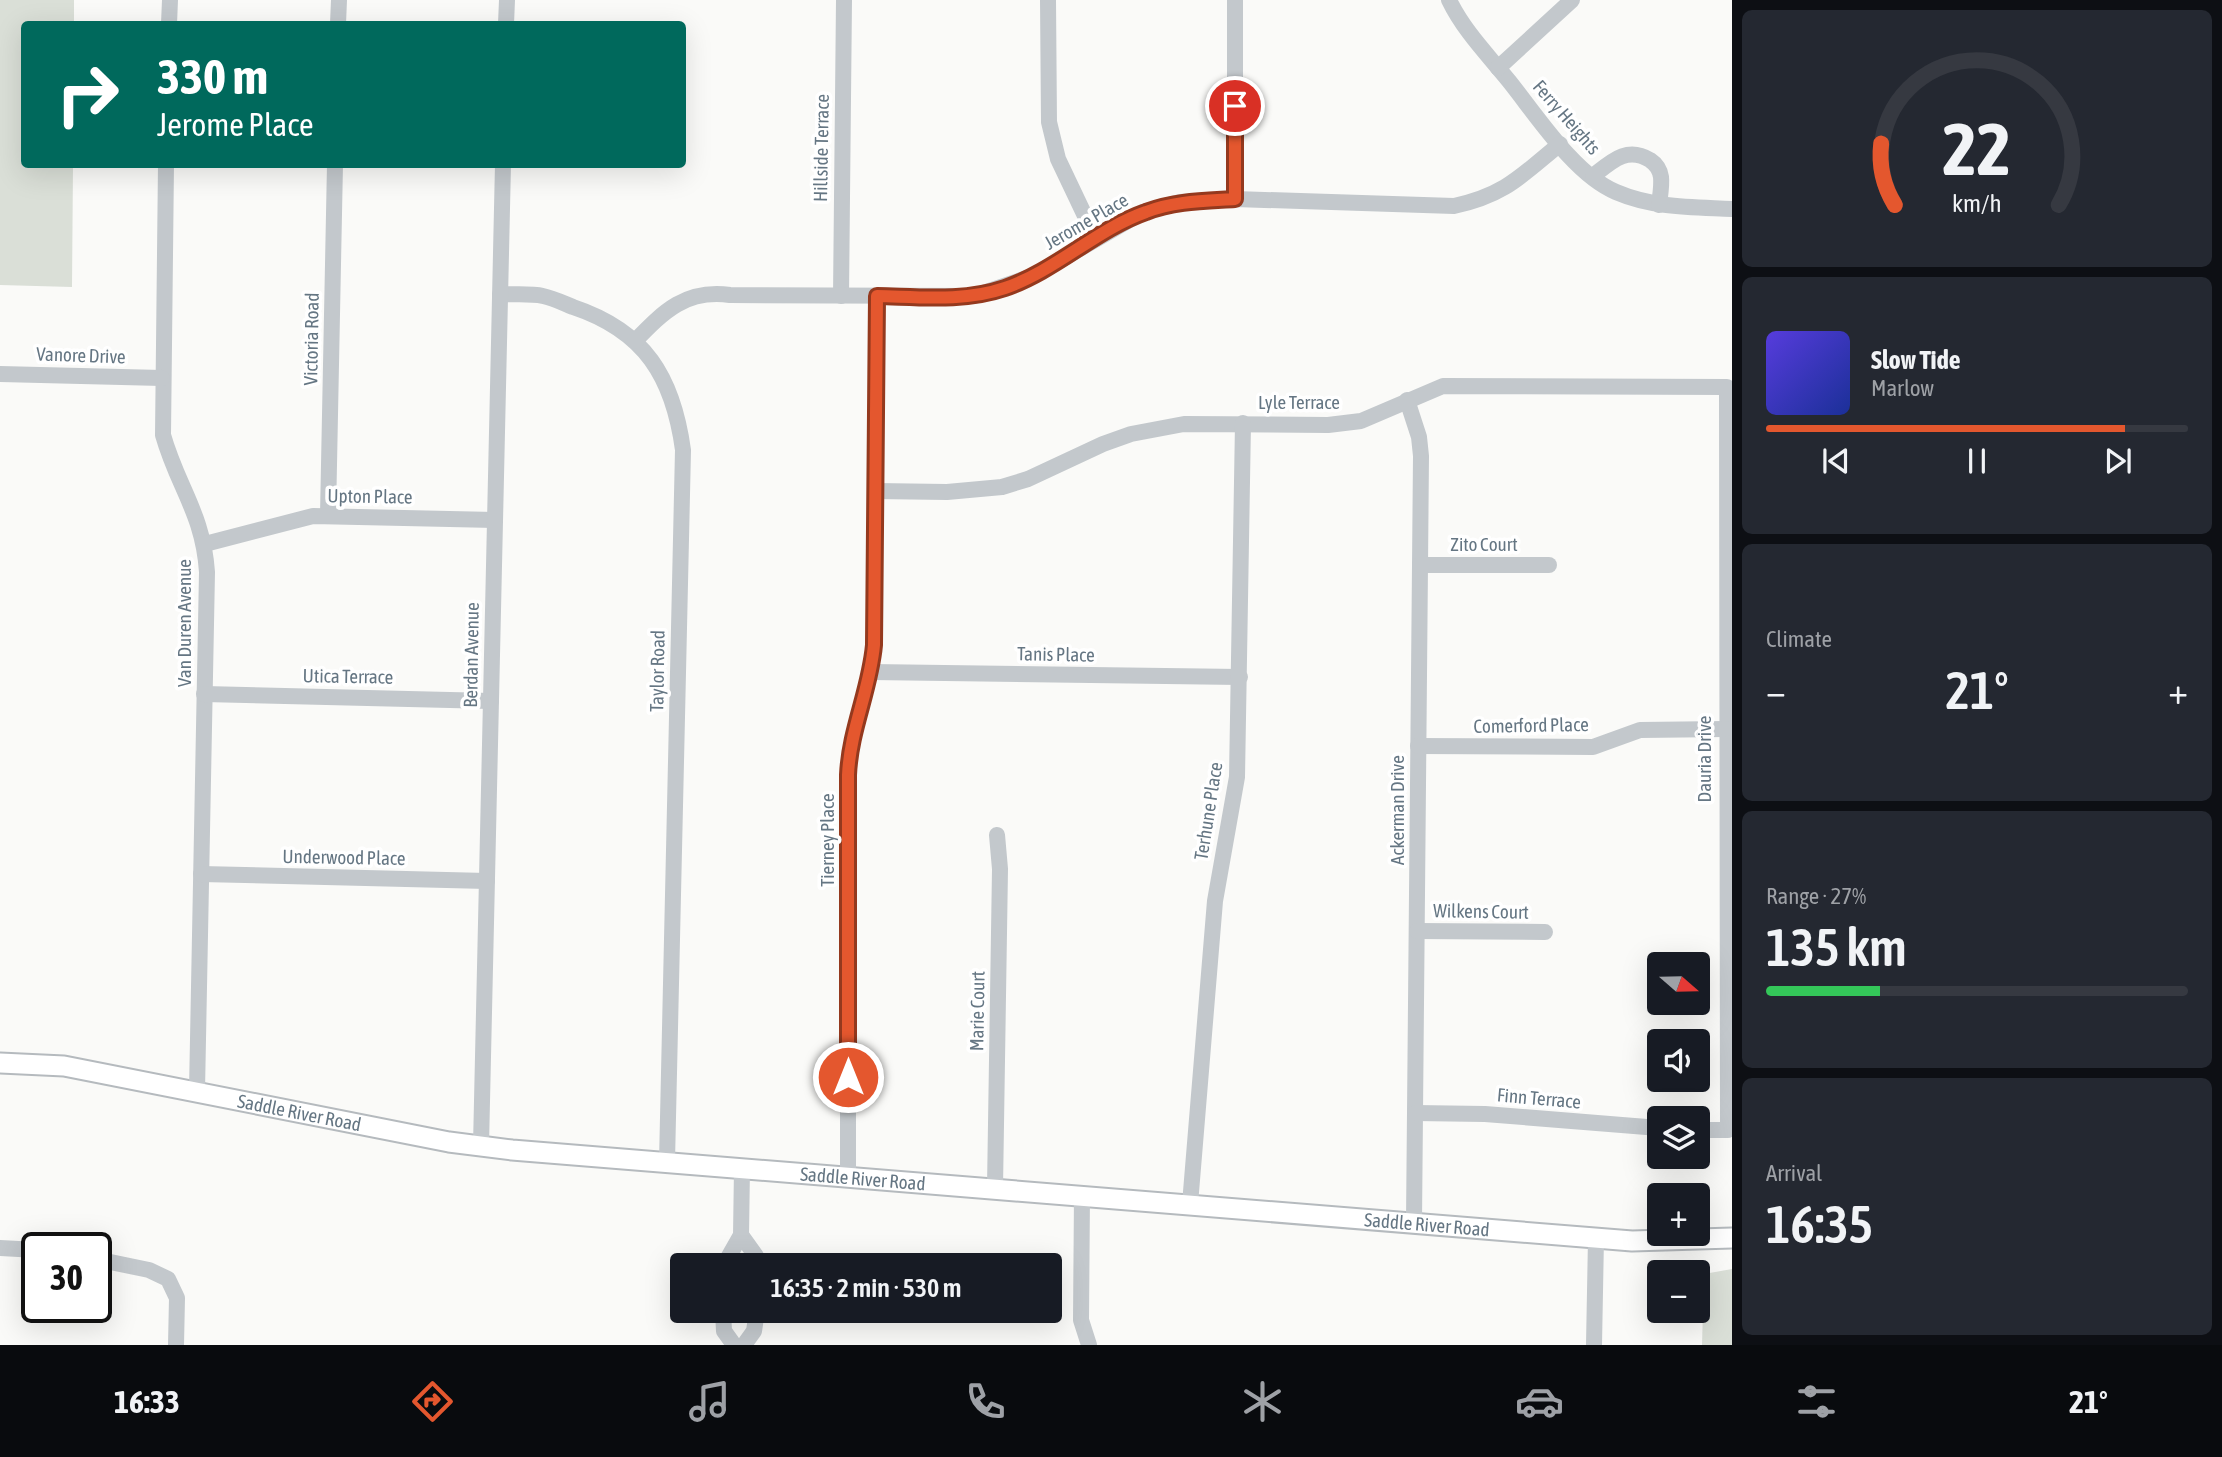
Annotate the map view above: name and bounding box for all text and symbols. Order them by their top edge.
text: 330 m [157,48,268,104]
icon: right [42,49,133,140]
street label: Ferry Heights [1529,75,1605,159]
pin [1205,76,1265,136]
icon: arrive [1216,87,1254,125]
street label: Hillside Terrace [809,94,833,202]
text: Jerome Place [157,106,314,143]
text: 22 [1943,107,2011,190]
street label: Jerome Place [1040,188,1132,254]
text: km/h [1952,188,2002,216]
street label: Victoria Road [299,293,323,385]
street label: Vanore Drive [36,342,126,368]
text: Slow Tide [1871,345,1961,375]
text: Marlow [1871,375,1934,401]
street label: Lyle Terrace [1258,391,1340,413]
icon: previous [1817,442,1855,480]
icon: pause [1958,442,1996,480]
icon: next [2099,442,2137,480]
street label: Upton Place [327,484,413,508]
street label: Zito Court [1450,533,1518,555]
street label: Van Duren Avenue [173,559,195,687]
street label: Berdan Avenue [459,602,483,708]
text: Climate [1766,626,1832,652]
street label: Taylor Road [645,630,669,712]
street label: Tanis Place [1017,642,1095,666]
text: 21° [1945,660,2009,720]
street label: Utica Terrace [302,664,394,688]
text: − [1766,669,1786,712]
text: + [2168,669,2188,712]
street label: Comerford Place [1473,713,1589,737]
street label: Dauria Drive [1693,716,1715,802]
street label: Ackerman Drive [1386,755,1408,865]
street label: Terhune Place [1189,760,1227,862]
street label: Tierney Place [816,793,838,887]
street label: Underwood Place [282,845,406,869]
text: Range · 27% [1766,883,1866,909]
street label: Wilkens Court [1433,899,1529,923]
text: 135 km [1766,917,1907,977]
north arrow [1647,952,1710,1015]
map controls [1647,952,1710,1323]
street label: Marie Court [965,971,989,1051]
button: sound [1647,1029,1710,1092]
position arrow [811,1040,885,1114]
street label: Finn Terrace [1496,1083,1582,1113]
street label: Saddle River Road [236,1090,363,1135]
button: layers [1647,1106,1710,1169]
text: Arrival [1766,1160,1822,1186]
street label: Saddle River Road [799,1162,926,1195]
button: + [1647,1183,1710,1246]
text: 16:35 [1766,1194,1873,1254]
street label: Saddle River Road [1363,1208,1490,1240]
speed limit sign: 30 [21,1232,112,1323]
button: − [1647,1260,1710,1323]
text: 16:35 · 2 min · 530 m [771,1273,961,1303]
icon: directions [408,1377,457,1426]
icon: music [685,1377,734,1426]
icon: phone [961,1377,1010,1426]
icon: climate [1238,1377,1287,1426]
icon: car [1515,1377,1564,1426]
icon: filters [1792,1377,1841,1426]
text: 16:33 [114,1383,180,1420]
text: 21° [2069,1383,2108,1420]

